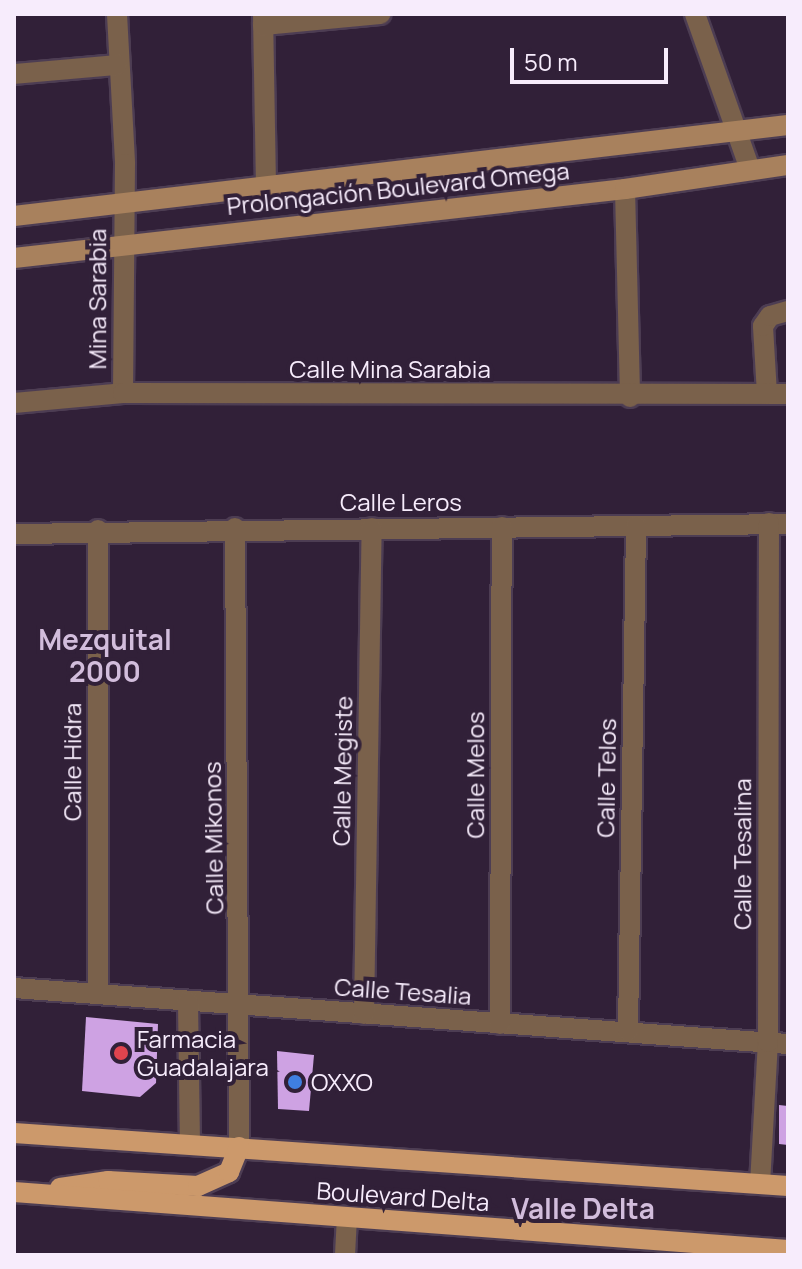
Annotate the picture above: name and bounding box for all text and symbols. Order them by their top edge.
scale bar [514,32,672,82]
text: 50 m [524,45,578,78]
street label: Prolongación Boulevard Omega [225,156,571,220]
street label: Mina Sarabia [83,229,111,369]
street label: Calle Mina Sarabia [289,355,491,383]
street label: Calle Leros [340,488,462,516]
district label: Mezquital 2000 [38,622,172,688]
street label: Calle Megiste [326,696,358,846]
street label: Calle Hidra [58,703,86,821]
street label: Calle Melos [461,711,489,839]
street label: Calle Telos [591,718,621,838]
street label: Calle Mikonos [197,761,229,915]
street label: Calle Tesalina [728,778,756,930]
street label: Calle Tesalia [333,972,473,1010]
place label: Farmacia Guadalajara [137,1025,269,1081]
marker: Farmacia Guadalajara [112,1044,130,1062]
place label: OXXO [311,1068,373,1096]
marker: OXXO [286,1073,304,1091]
street label: Boulevard Delta [316,1176,490,1216]
district label: Valle Delta [511,1191,655,1225]

